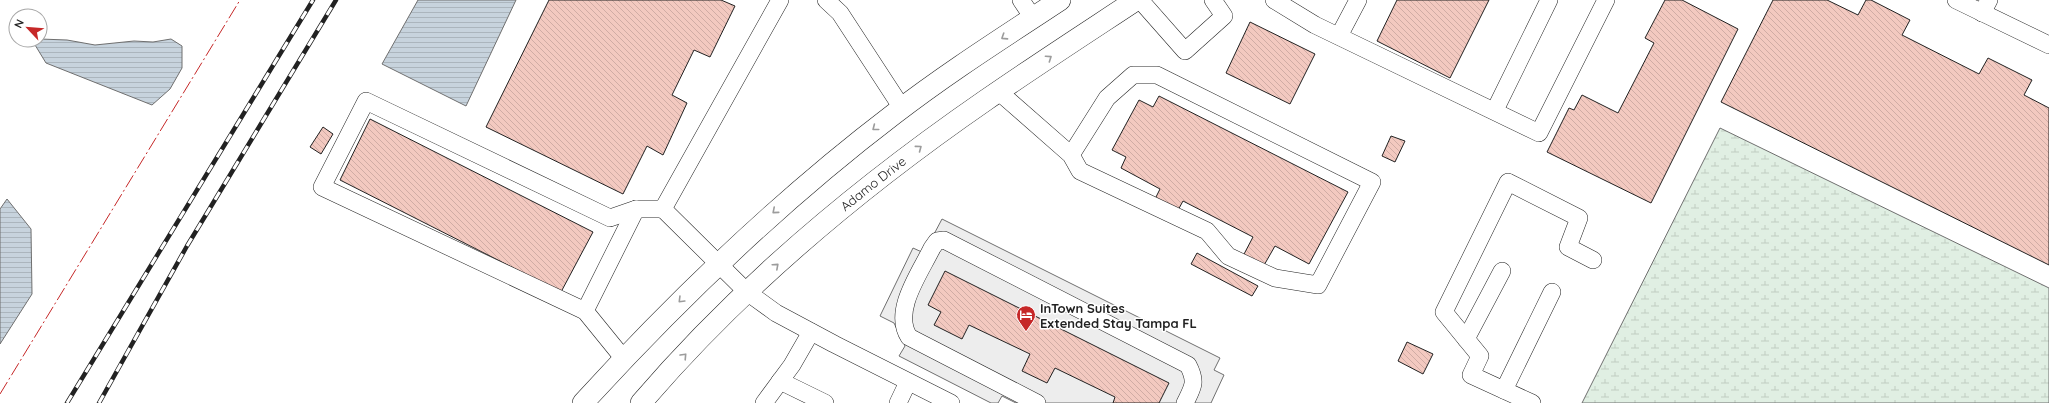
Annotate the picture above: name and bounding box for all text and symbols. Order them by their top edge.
north arrow [8,8,48,48]
text: N [11,17,27,30]
one-way arrow [1001,32,1008,40]
one-way arrow [1045,55,1052,63]
one-way arrow [873,124,880,131]
one-way arrow [915,146,922,153]
street label: Adamo Drive [837,153,909,214]
one-way arrow [772,207,780,214]
one-way arrow [771,264,778,271]
one-way arrow [678,295,685,303]
place label: InTown Suites Extended Stay Tampa FL [1040,300,1197,331]
hotel icon: InTown Suites Extended Stay Tampa FL [1015,304,1037,332]
one-way arrow [679,353,687,361]

